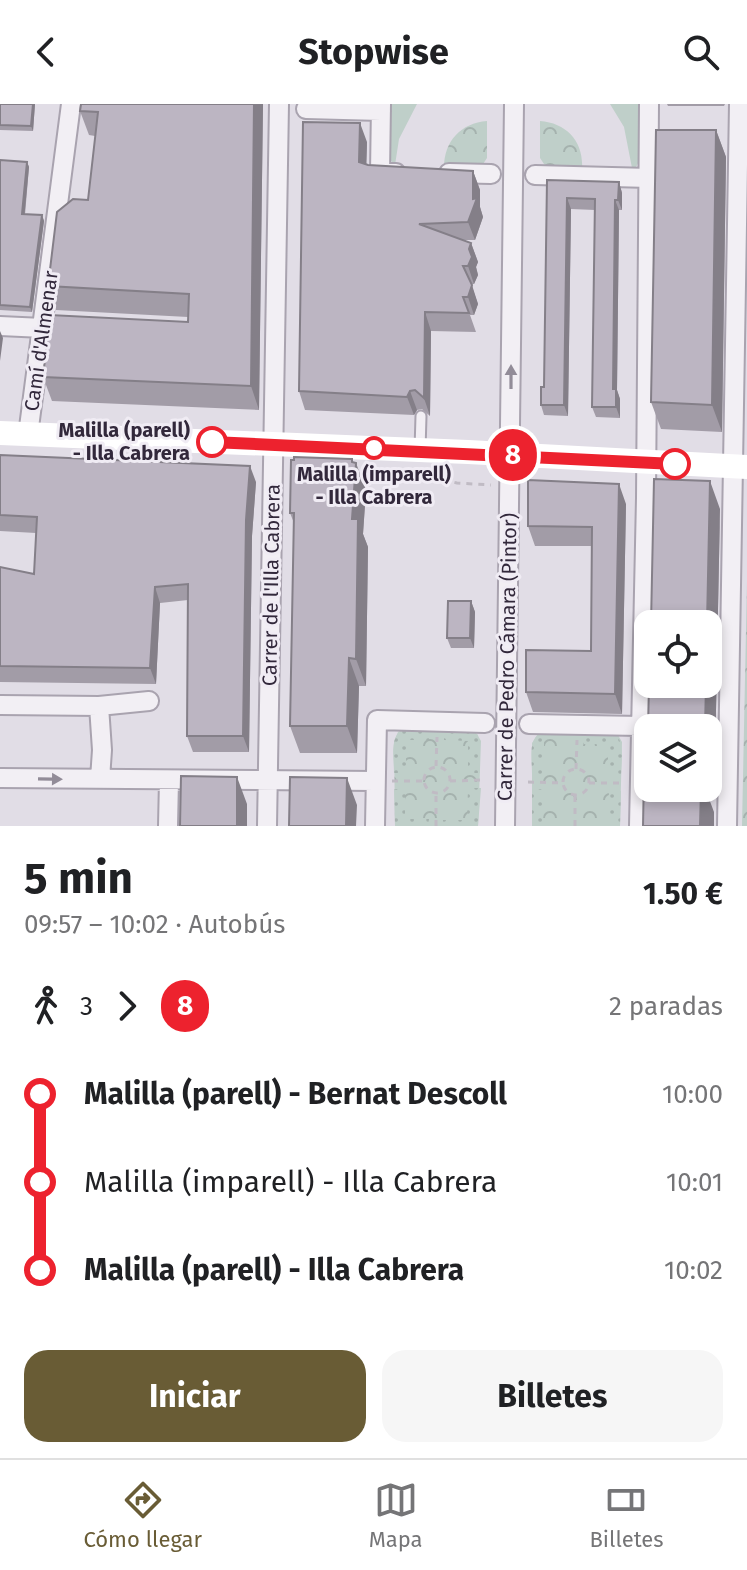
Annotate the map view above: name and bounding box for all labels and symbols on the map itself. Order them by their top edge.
street label: Camí d'Almenar [19,269,63,413]
one-way arrow [505,364,518,389]
place label: Malilla (parell) - Illa Cabrera [58,418,190,465]
marker: Malilla (parell) - Illa Cabrera [197,427,227,457]
line badge: 8 [487,429,539,481]
marker: Malilla (imparell) - Illa Cabrera [363,437,385,459]
unlabelled marker [660,449,690,479]
place label: Malilla (imparell) - Illa Cabrera [297,462,452,509]
street label: Carrer de l'Illa Cabrera [257,484,285,686]
street label: Carrer de Pedro Cámara (Pintor) [492,513,522,801]
one-way arrow [38,773,63,785]

